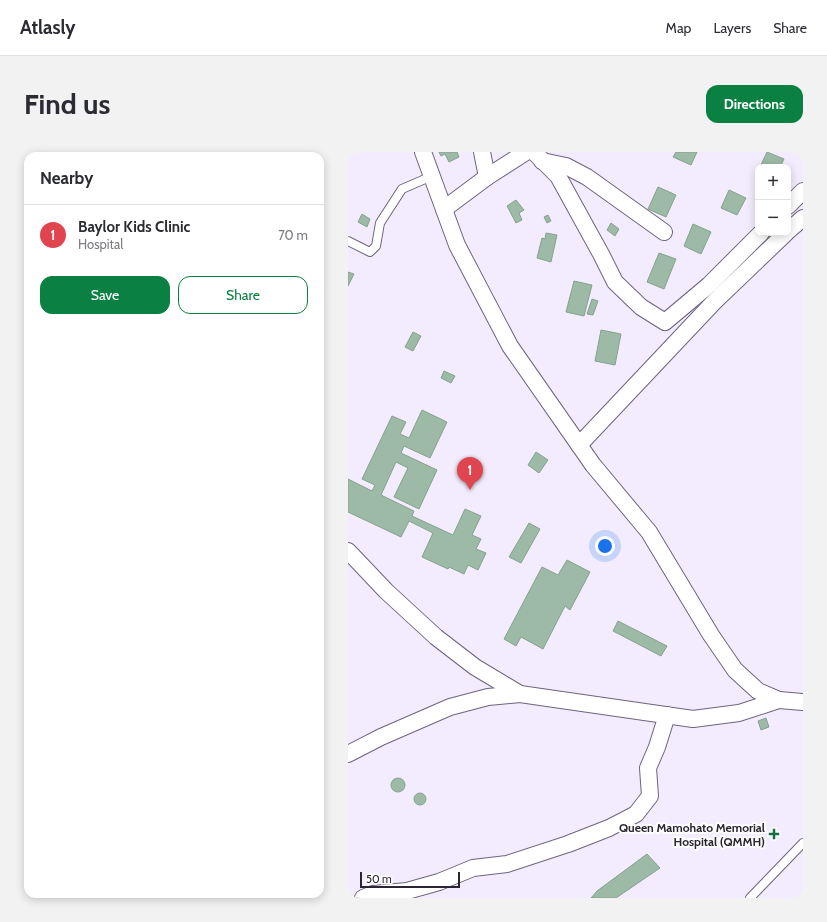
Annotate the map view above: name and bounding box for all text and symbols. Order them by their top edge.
text: Atlasly [20,16,76,39]
text: Map [666,19,691,37]
text: Layers [713,19,751,37]
text: Share [773,19,807,37]
button: Directions [706,85,803,123]
text: Find us [24,87,110,121]
map controls [755,164,791,236]
button: + [755,164,791,200]
text: Nearby [40,168,93,188]
button: − [755,200,791,236]
text: Baylor Kids Clinic [78,218,190,236]
text: 1 [51,227,55,243]
text: 70 m [278,227,308,243]
text: Hospital [78,236,123,252]
button: Save [40,276,170,314]
button: Share [178,276,308,314]
pin: 1 [457,457,483,490]
your location [595,536,615,556]
place label: Queen Mamohato Memorial Hospital (QMMH) [619,820,765,849]
marker: Queen Mamohato Memorial Hospital (QMMH) [768,828,780,840]
scale bar [360,870,460,889]
text: 50 m [366,872,392,886]

